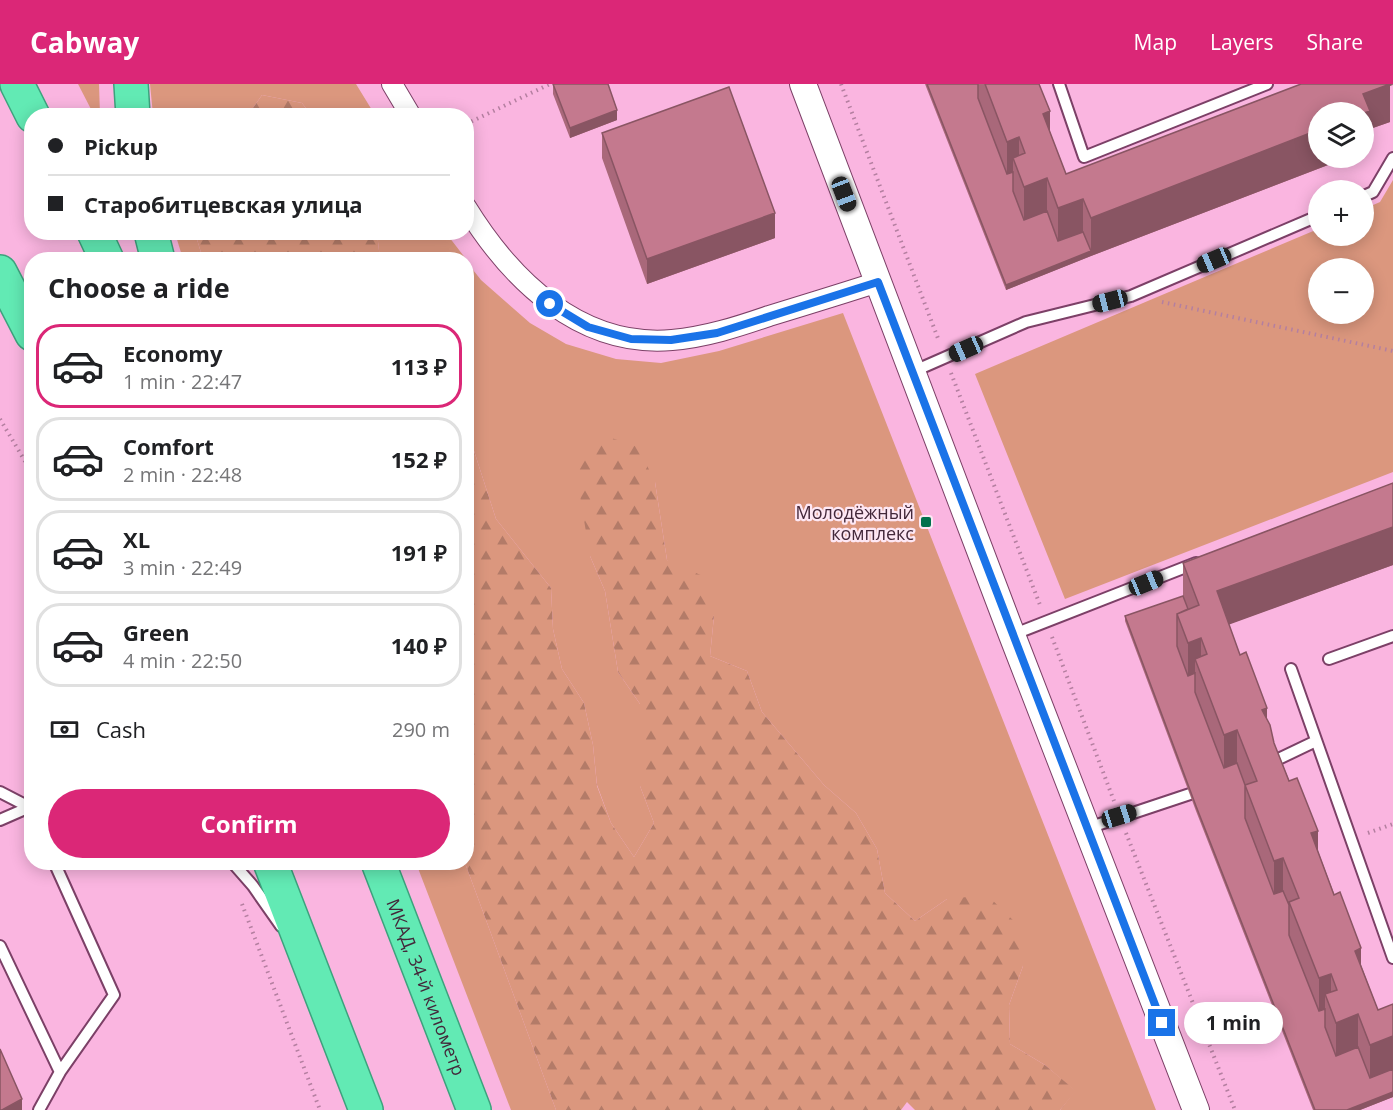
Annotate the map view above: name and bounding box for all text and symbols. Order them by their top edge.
text: Cabway [30,23,139,61]
text: Map [1134,28,1177,56]
text: Layers [1210,28,1274,56]
text: Share [1307,28,1363,56]
map controls [1308,102,1374,324]
button: layers [1308,102,1374,168]
text: Pickup [84,131,158,161]
car [829,174,859,214]
button: + [1308,180,1374,246]
text: Старобитцевская улица [84,189,363,219]
car [1194,245,1234,275]
button: − [1308,258,1374,324]
text: Choose a ride [48,269,230,306]
car [1090,288,1130,314]
route start [536,290,563,317]
car [946,333,986,365]
text: Economy [123,338,222,368]
icon: car [51,339,105,393]
text: 113 ₽ [391,351,447,381]
text: 1 min · 22:47 [123,368,242,395]
text: Comfort [123,431,214,461]
icon: car [51,432,105,486]
text: 152 ₽ [391,444,447,474]
text: 2 min · 22:48 [123,461,242,488]
place label: Молодёжный комплекс [796,500,914,545]
marker: Молодёжный комплекс [919,515,933,529]
text: XL [123,524,150,554]
icon: car [51,525,105,579]
text: 191 ₽ [391,537,447,567]
text: 3 min · 22:49 [123,554,242,581]
car [1126,568,1166,598]
text: Green [123,617,189,647]
icon: car [51,618,105,672]
text: 140 ₽ [391,630,447,660]
text: 4 min · 22:50 [123,647,242,674]
icon: cash [48,713,81,746]
text: Cash [96,714,146,744]
text: 290 m [392,716,450,743]
button: Confirm [48,789,450,858]
car [1099,802,1139,830]
street label: МКАД, 34-й километр [381,895,471,1079]
callout: 1 min [1183,1002,1282,1044]
route end [1148,1009,1175,1036]
text: 1 min [1206,1009,1261,1036]

